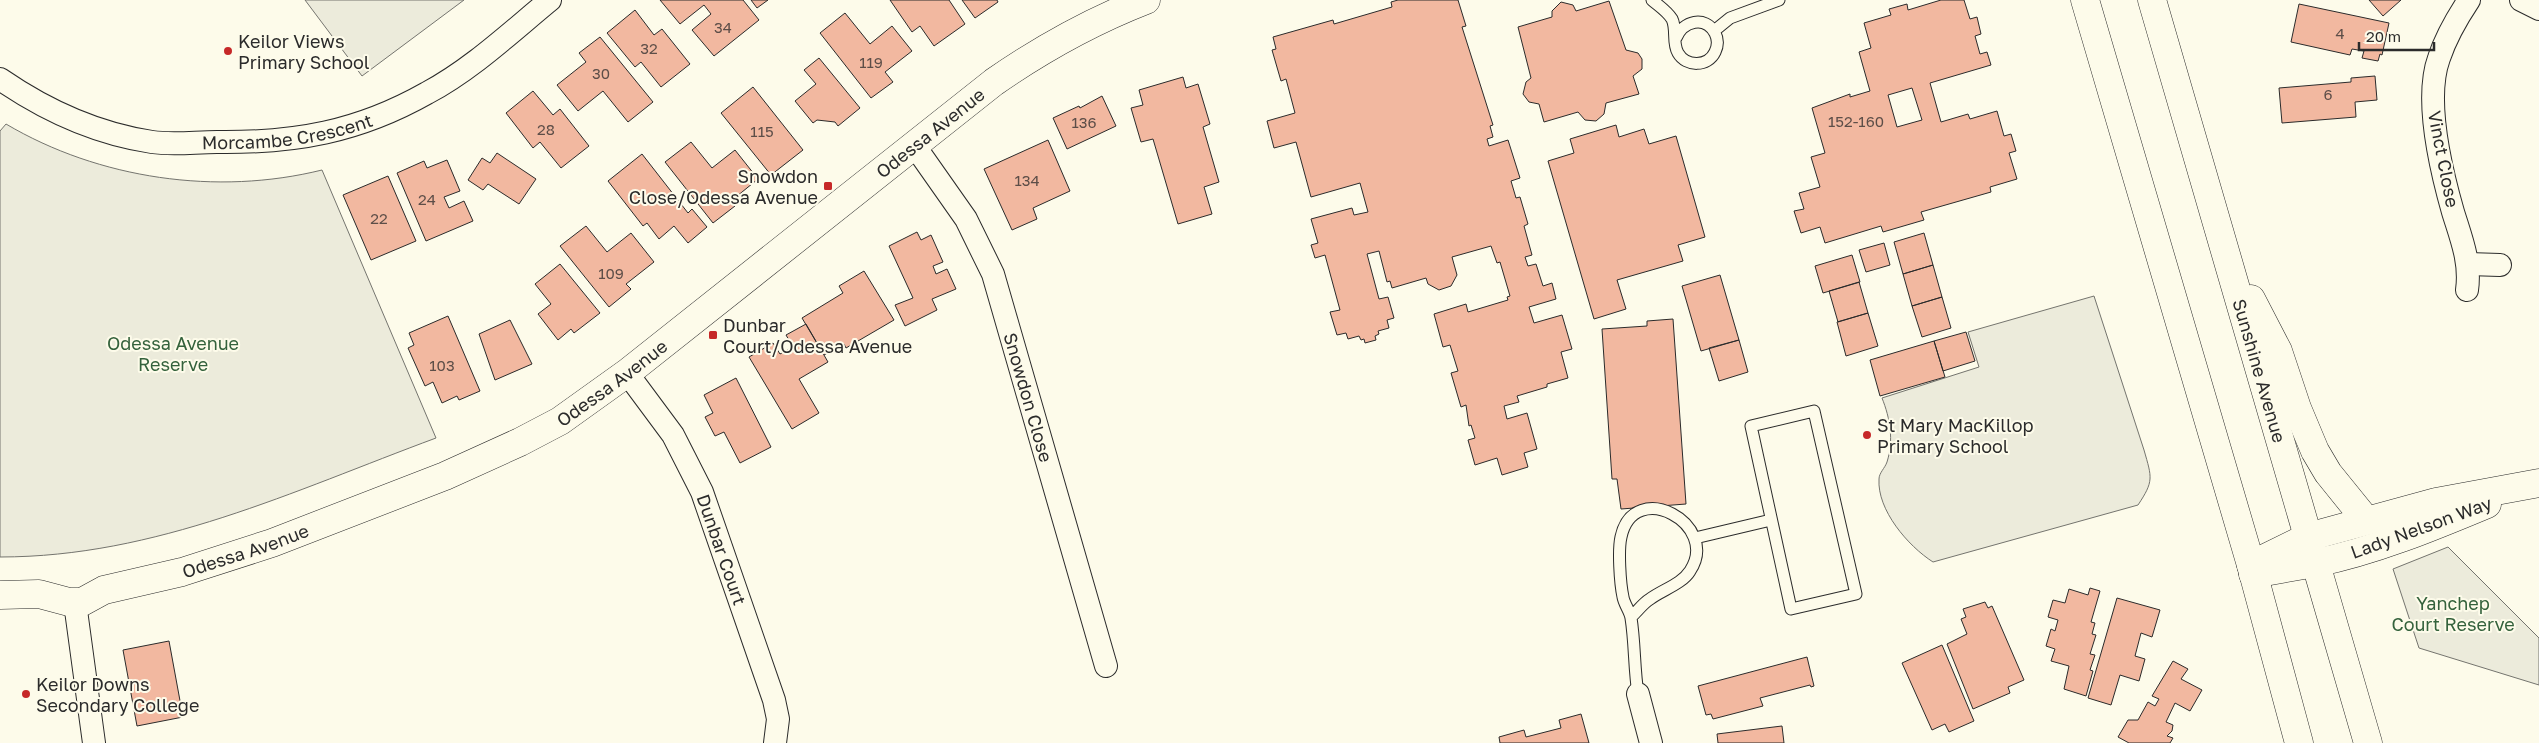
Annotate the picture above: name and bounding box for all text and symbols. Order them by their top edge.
house number: 34 [714,18,732,36]
scale bar [2359,20,2434,52]
house number: 4 [2335,24,2345,42]
text: 20 m [2366,27,2401,45]
place label: Keilor Views Primary School [238,30,370,73]
house number: 32 [640,39,658,57]
marker: Keilor Views Primary School [222,45,234,57]
house number: 119 [859,53,883,71]
house number: 30 [592,64,610,82]
street label: Odessa Avenue [871,83,989,182]
house number: 6 [2323,85,2333,103]
street label: Morcambe Crescent [201,109,375,153]
street label: Vinct Close [2424,109,2464,209]
house number: 152-160 [1828,112,1884,130]
house number: 136 [1071,113,1097,131]
house number: 28 [537,120,555,138]
house number: 115 [750,122,774,140]
place label: Snowdon Close/Odessa Avenue [629,165,818,208]
house number: 134 [1014,171,1040,189]
marker: Snowdon Close/Odessa Avenue [822,180,834,192]
house number: 24 [418,190,436,208]
house number: 22 [370,209,388,227]
house number: 109 [598,264,624,282]
street label: Sunshine Avenue [2228,296,2291,445]
place label: Dunbar Court/Odessa Avenue [723,314,912,357]
marker: Dunbar Court/Odessa Avenue [707,329,719,341]
street label: Snowdon Close [999,330,1058,465]
park label: Odessa Avenue Reserve [107,332,239,375]
street label: Odessa Avenue [552,335,671,431]
house number: 103 [429,356,455,374]
place label: St Mary MacKillop Primary School [1877,414,2034,457]
marker: St Mary MacKillop Primary School [1861,429,1873,441]
street label: Dunbar Court [693,491,751,608]
street label: Lady Nelson Way [2347,491,2495,563]
street label: Odessa Avenue [179,519,312,582]
park label: Yanchep Court Reserve [2391,592,2515,635]
place label: Keilor Downs Secondary College [36,673,199,716]
marker: Keilor Downs Secondary College [20,688,32,700]

